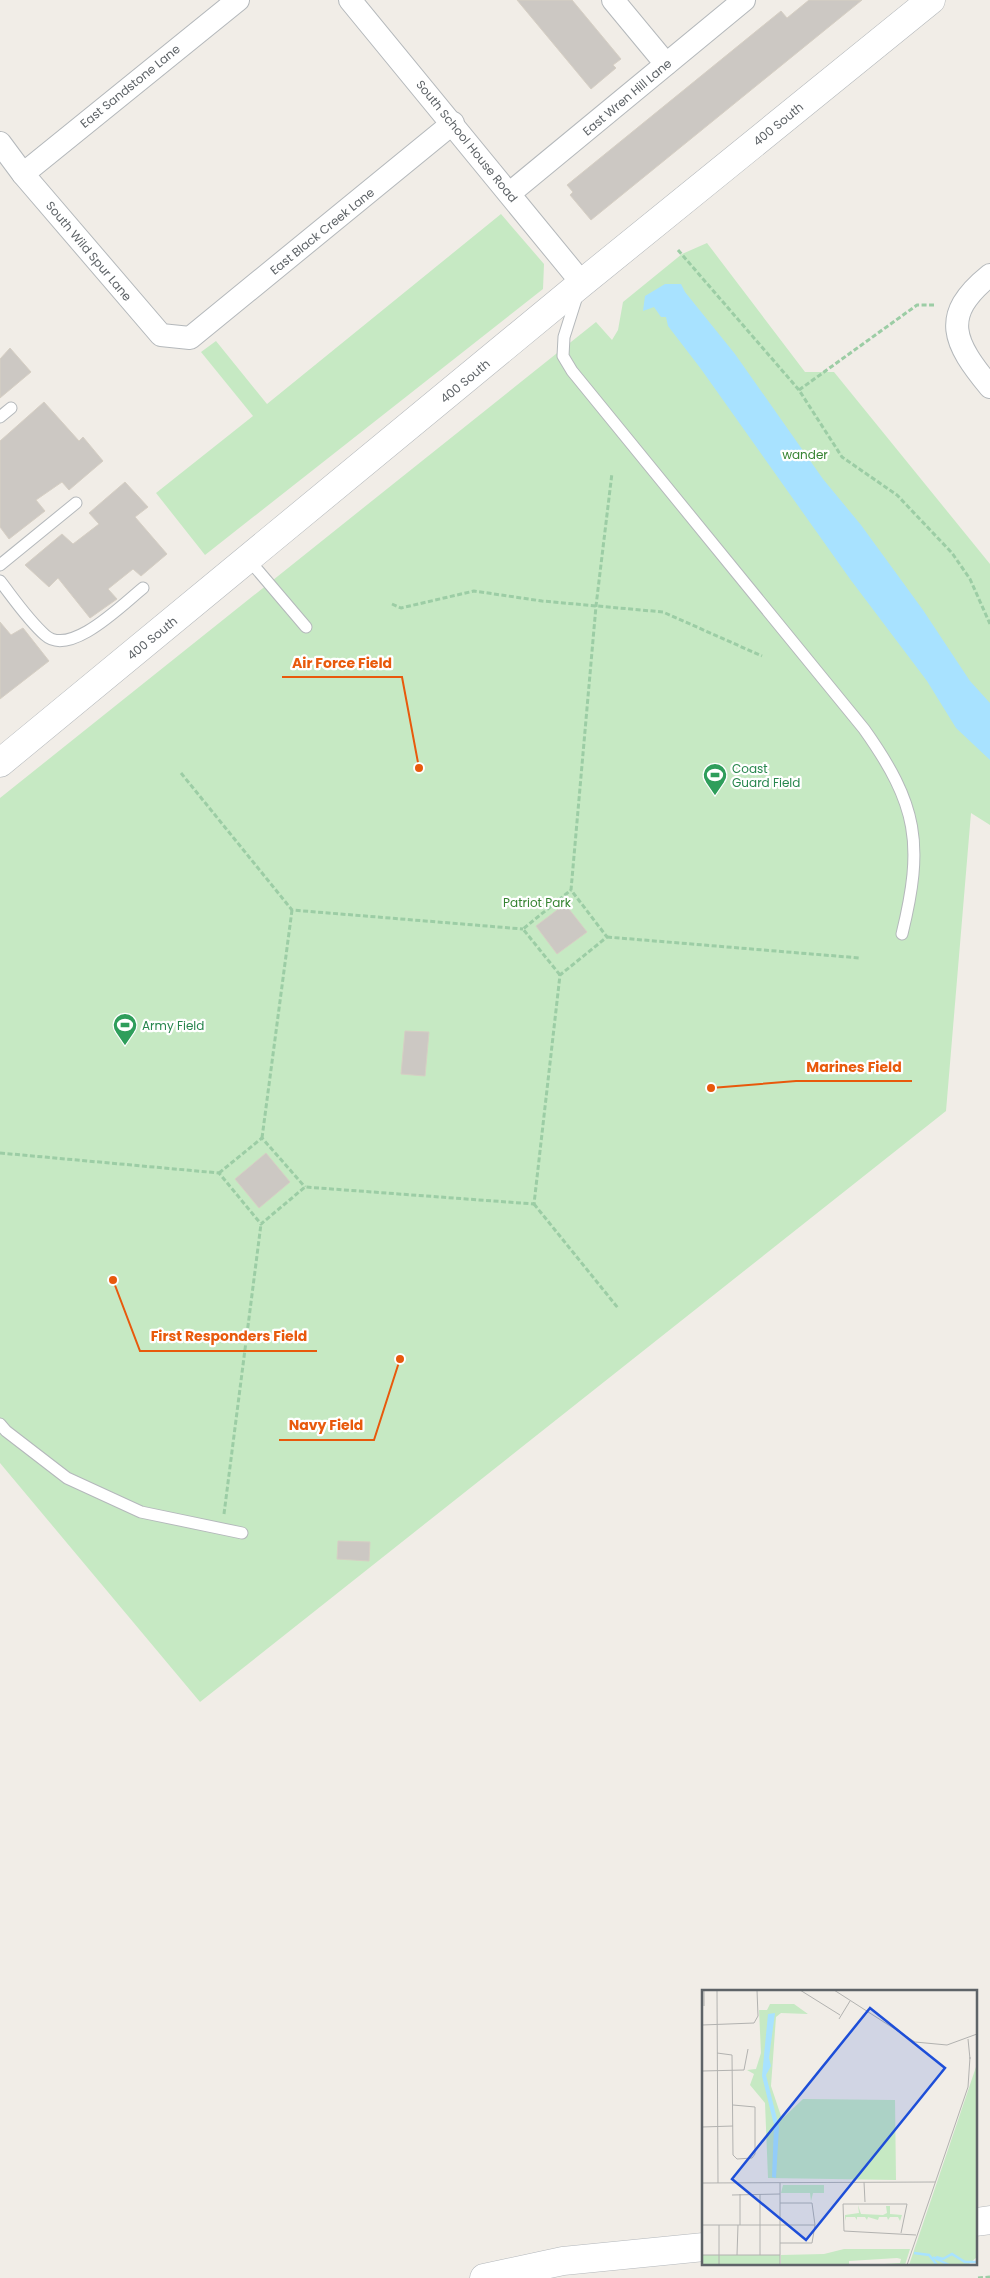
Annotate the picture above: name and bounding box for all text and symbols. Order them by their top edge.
street label: East Sandstone Lane [76,40,184,132]
street label: East Wren Hill Lane [579,55,675,139]
street label: South School House Road [412,76,522,206]
street label: 400 South [749,98,807,150]
street label: East Black Creek Lane [266,184,378,278]
street label: South Wild Spur Lane [42,197,136,305]
street label: 400 South [436,355,494,407]
park label: wander [782,446,828,463]
street label: 400 South [123,612,181,664]
callout: Air Force Field [282,648,402,677]
text: Air Force Field [292,653,392,673]
place label: Coast Guard Field [732,760,800,791]
sports icon: Coast Guard Field [702,762,728,796]
park label: Patriot Park [503,894,572,911]
sports icon: Army Field [112,1012,138,1046]
place label: Army Field [142,1017,204,1034]
callout: Marines Field [796,1052,912,1081]
text: Marines Field [806,1057,902,1077]
callout: First Responders Field [140,1322,317,1351]
text: First Responders Field [151,1326,307,1346]
callout: Navy Field [279,1411,374,1440]
text: Navy Field [289,1415,363,1435]
inset map [702,1990,978,2266]

